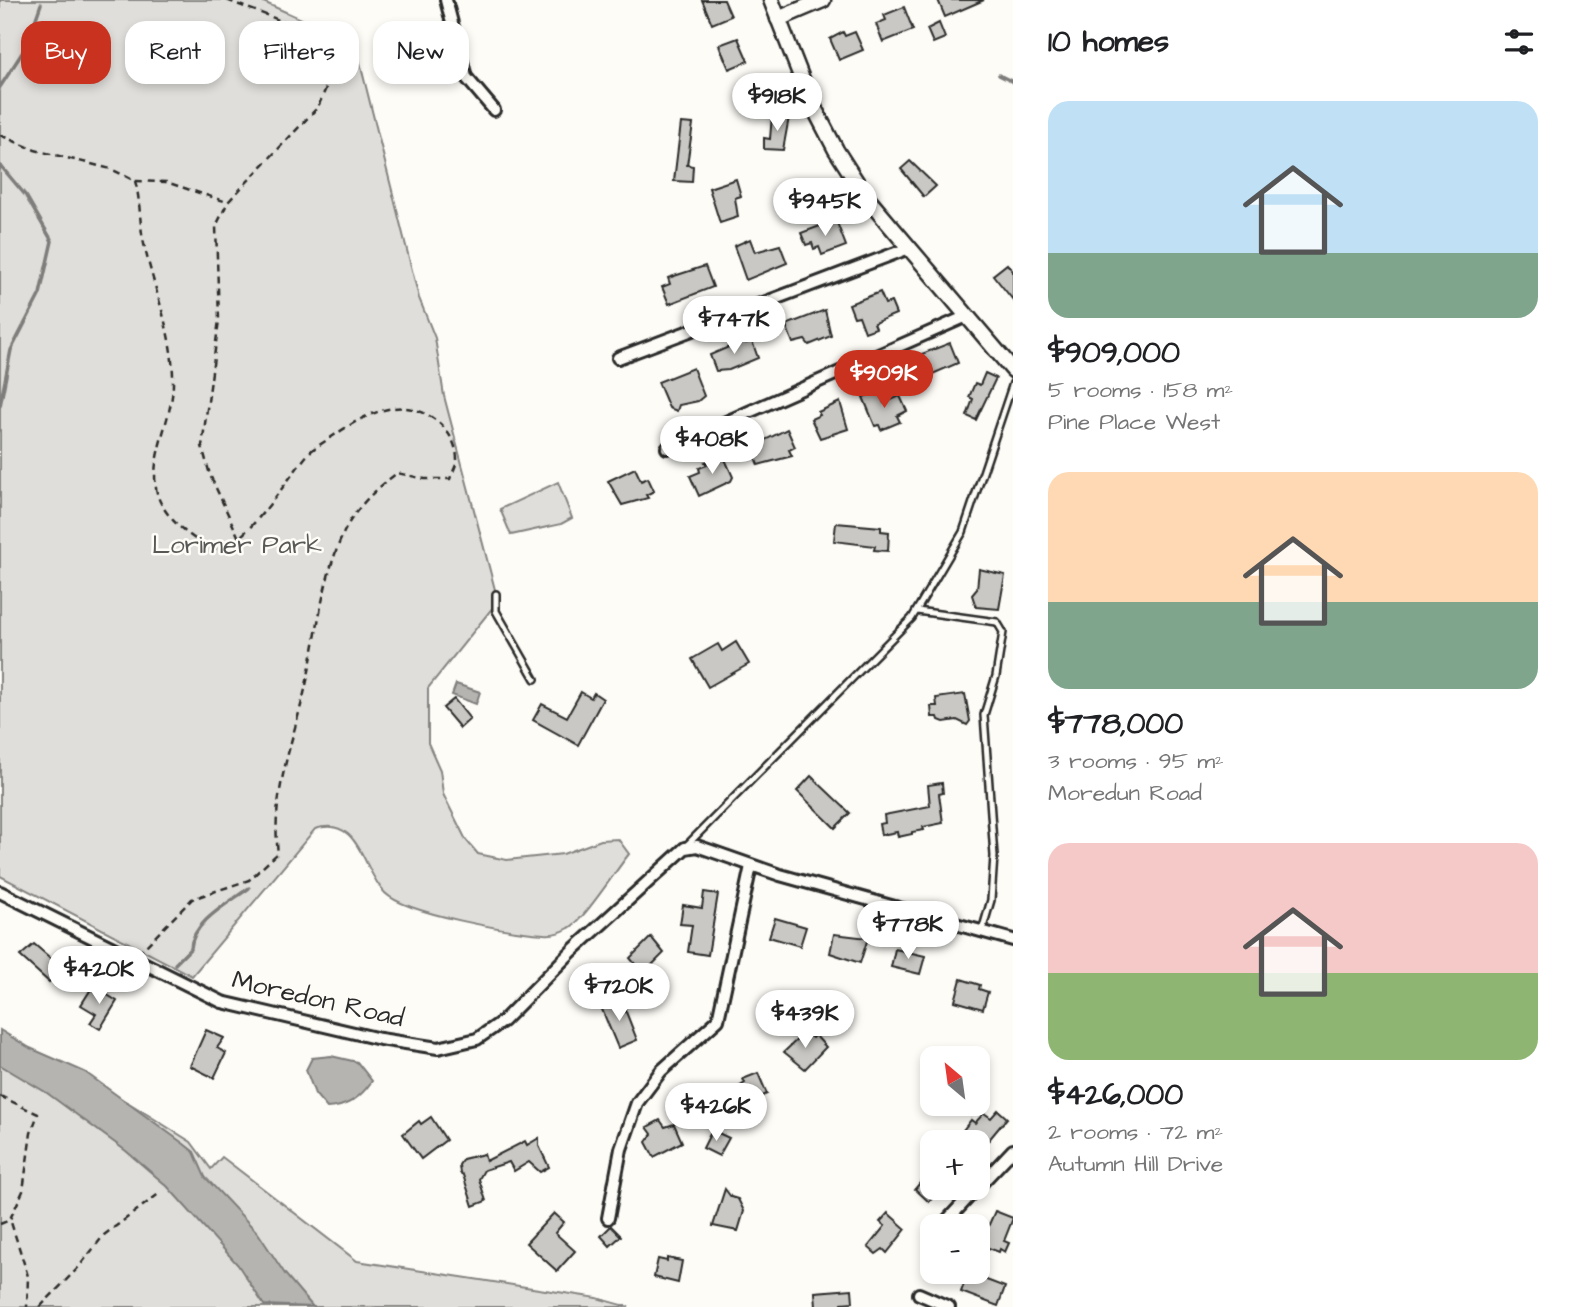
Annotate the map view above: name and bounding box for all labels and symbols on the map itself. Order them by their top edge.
pin: $918K [728,74,826,133]
pin: $945K [776,178,874,238]
pin: $747K [685,296,783,356]
pin: $909K [835,350,933,410]
pin: $408K [663,416,761,476]
park label: Lorimer Park [152,527,322,563]
pin: $778K [859,902,957,961]
pin: $420K [50,946,148,1006]
street label: Moredon Road [228,962,408,1036]
pin: $720K [570,964,668,1023]
pin: $439K [756,990,854,1050]
north arrow [920,1046,990,1116]
pin: $426K [667,1084,765,1143]

